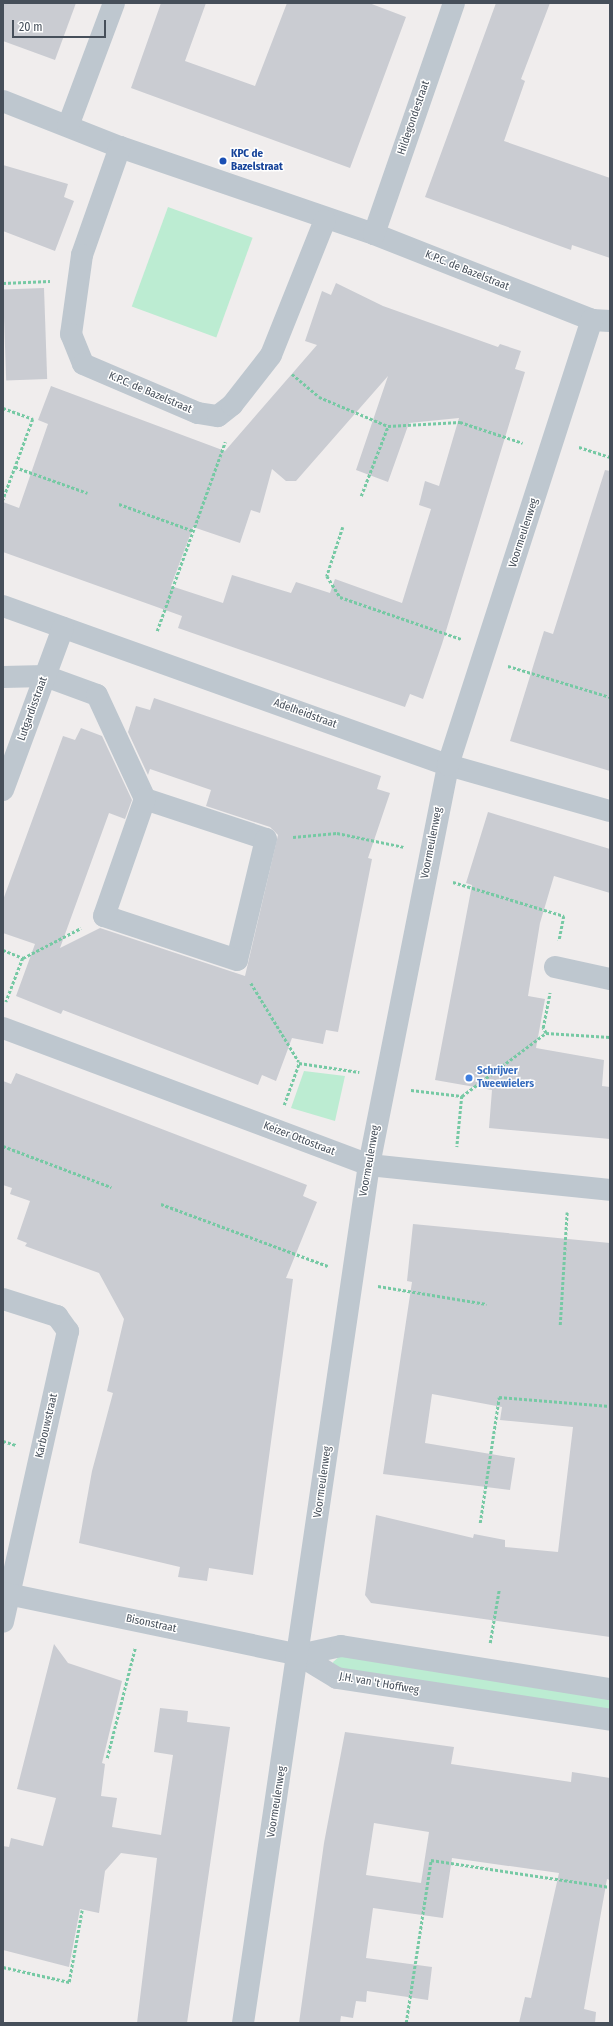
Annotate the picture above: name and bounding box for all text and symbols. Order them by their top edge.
scale bar [14,12,108,38]
text: 20 m [19,20,43,34]
street label: Hildegondestraat [395,79,433,157]
place label: KPC de Bazelstraat [231,148,283,174]
marker: KPC de Bazelstraat [218,156,228,166]
street label: K.P.C. de Bazelstraat [423,248,511,294]
street label: K.P.C. de Bazelstraat [106,369,194,417]
street label: Voormeulenweg [507,497,541,569]
street label: Lutgardisstraat [15,675,51,743]
street label: Adelheidstraat [272,697,338,731]
street label: Voormeulenweg [419,806,445,880]
place label: Schrijver Tweewielers [477,1065,534,1091]
marker: Schrijver Tweewielers [464,1073,474,1083]
street label: Keizer Ottostraat [261,1119,337,1159]
street label: Voormeulenweg [357,1124,383,1198]
street label: Karbouwstraat [33,1393,61,1459]
street label: Voormeulenweg [311,1445,335,1519]
street label: Bisonstraat [125,1612,177,1636]
street label: J.H. van 't Hoffweg [338,1670,420,1698]
street label: Voormeulenweg [265,1765,289,1839]

